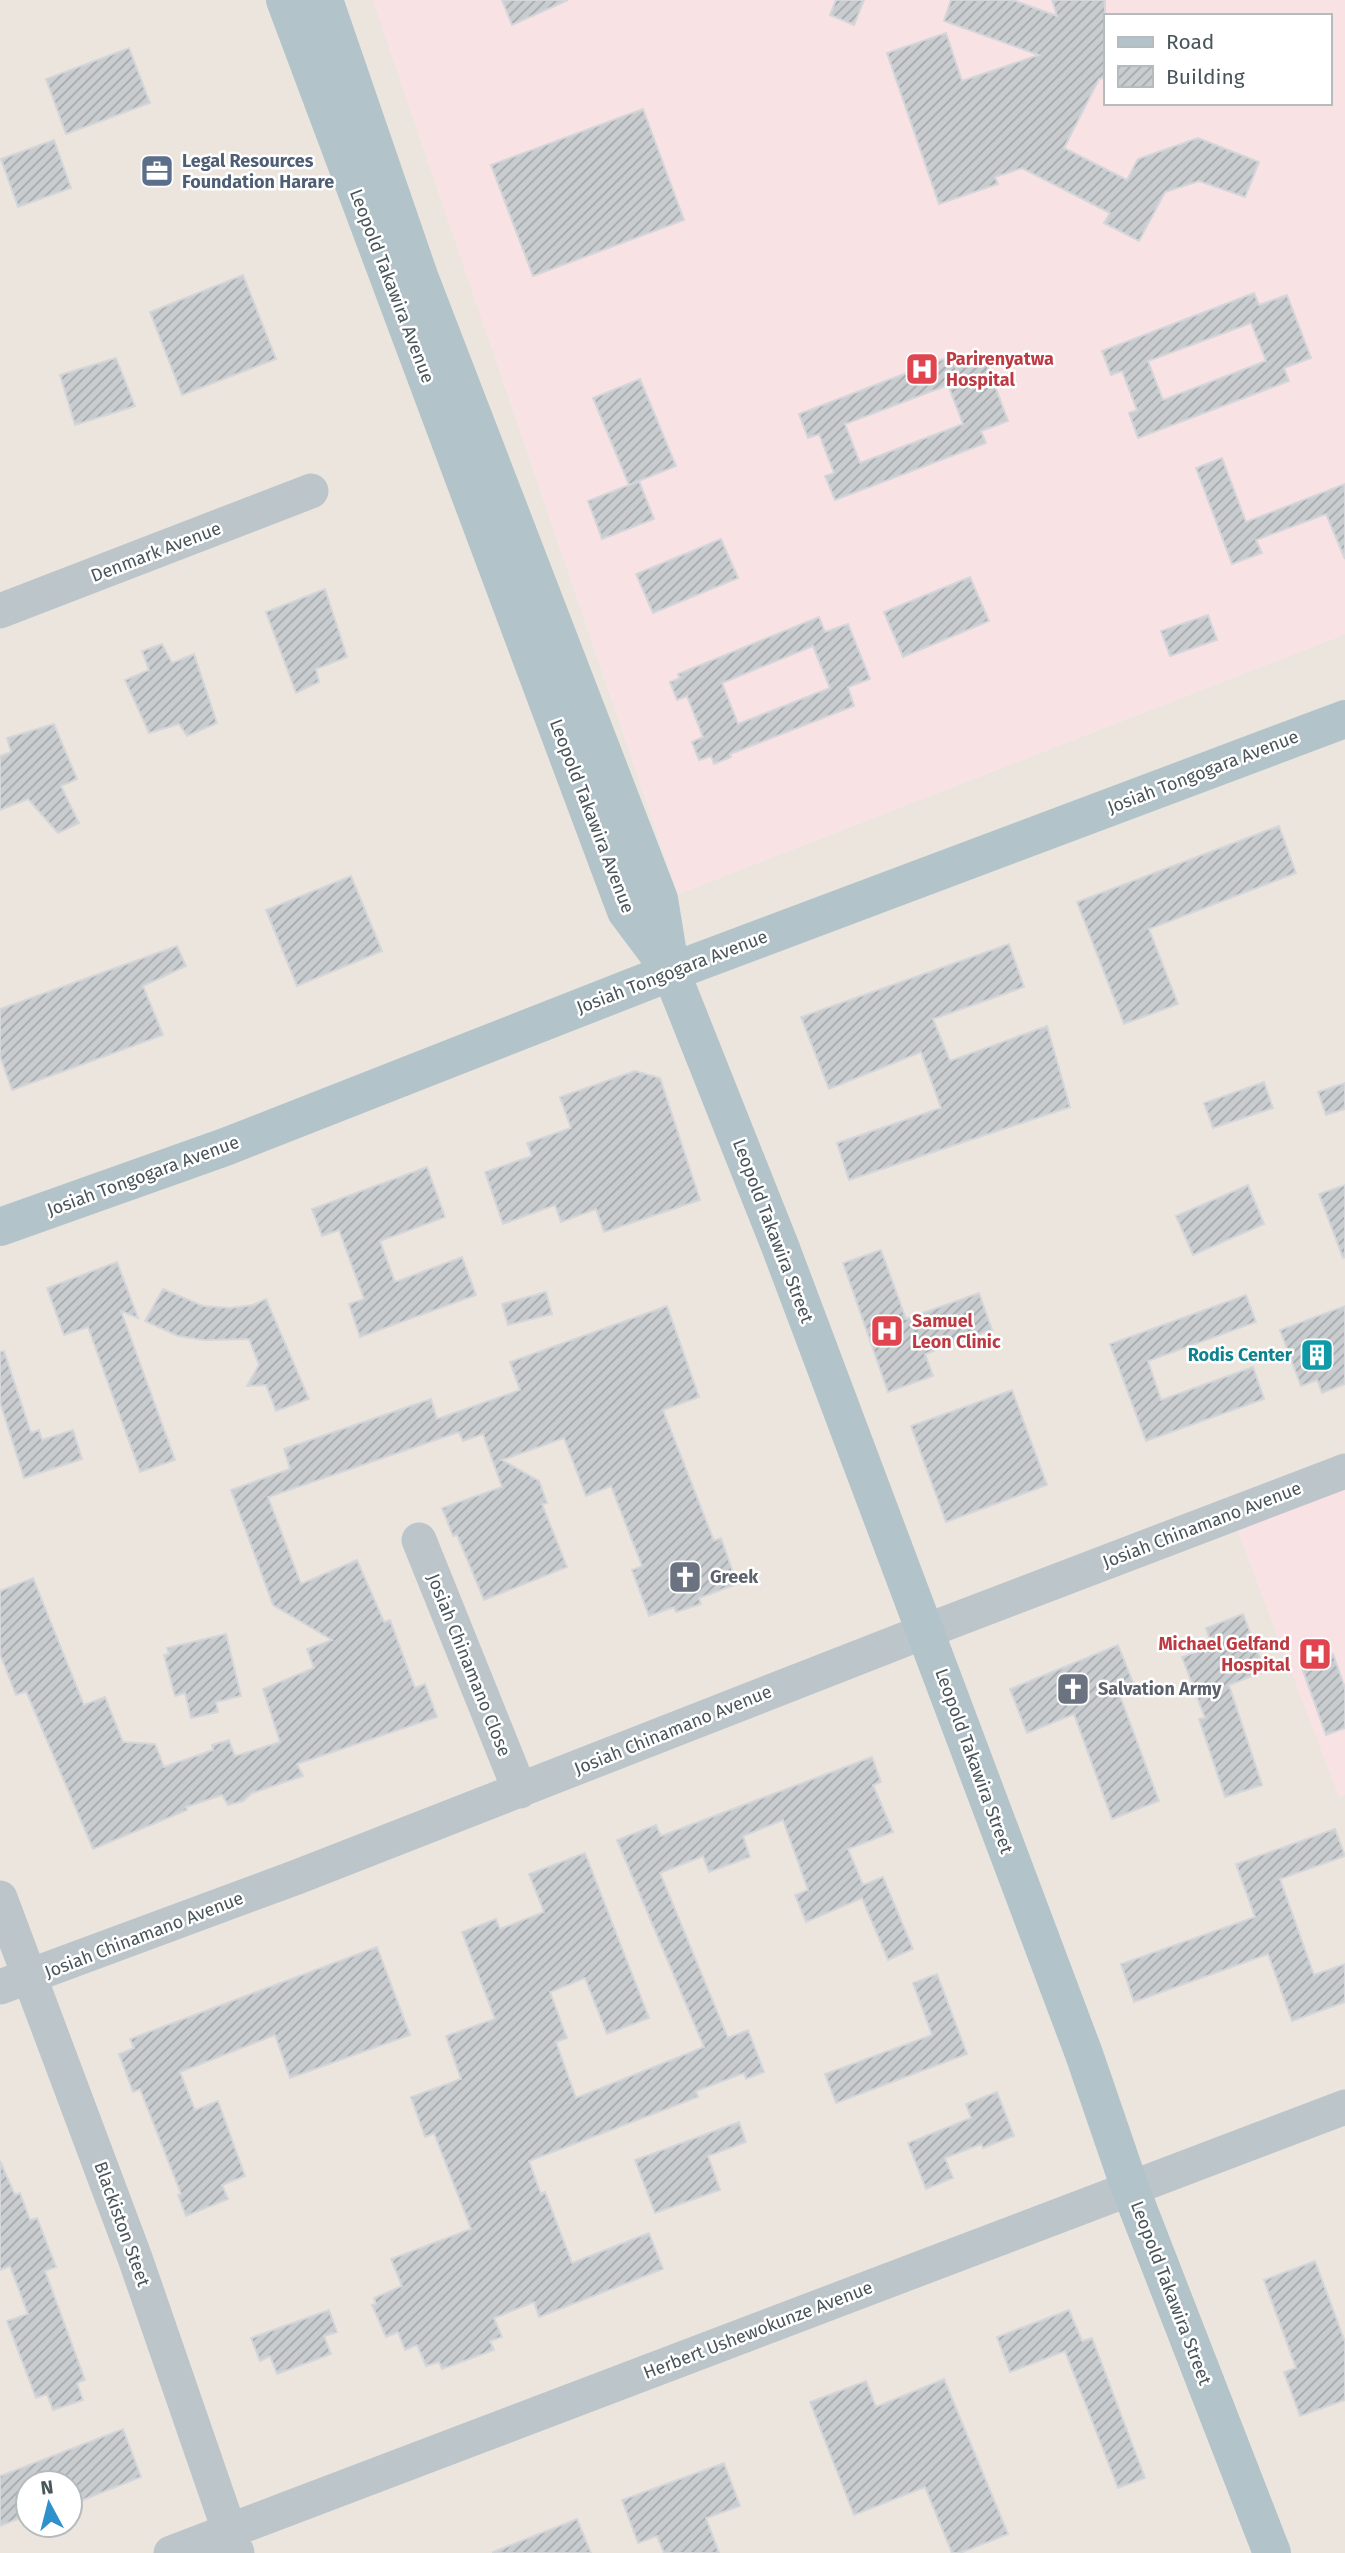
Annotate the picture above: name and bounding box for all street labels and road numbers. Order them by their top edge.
street label: Leopold Takawira Avenue [345,186,439,386]
street label: Denmark Avenue [88,517,224,587]
street label: Leopold Takawira Avenue [545,716,639,916]
street label: Josiah Tongogara Avenue [1104,725,1302,819]
street label: Josiah Tongogara Avenue [573,925,771,1019]
street label: Josiah Tongogara Avenue [44,1131,242,1221]
street label: Leopold Takawira Street [728,1136,818,1327]
street label: Josiah Chinamano Avenue [1099,1477,1305,1573]
street label: Josiah Chinamano Close [422,1570,516,1760]
street label: Leopold Takawira Street [930,1665,1018,1857]
street label: Josiah Chinamano Avenue [571,1680,775,1780]
street label: Josiah Chinamano Avenue [41,1887,247,1983]
street label: Blackiston Steet [89,2158,155,2290]
street label: Leopold Takawira Street [1126,2198,1216,2389]
street label: Herbert Ushewokunze Avenue [640,2276,876,2384]

